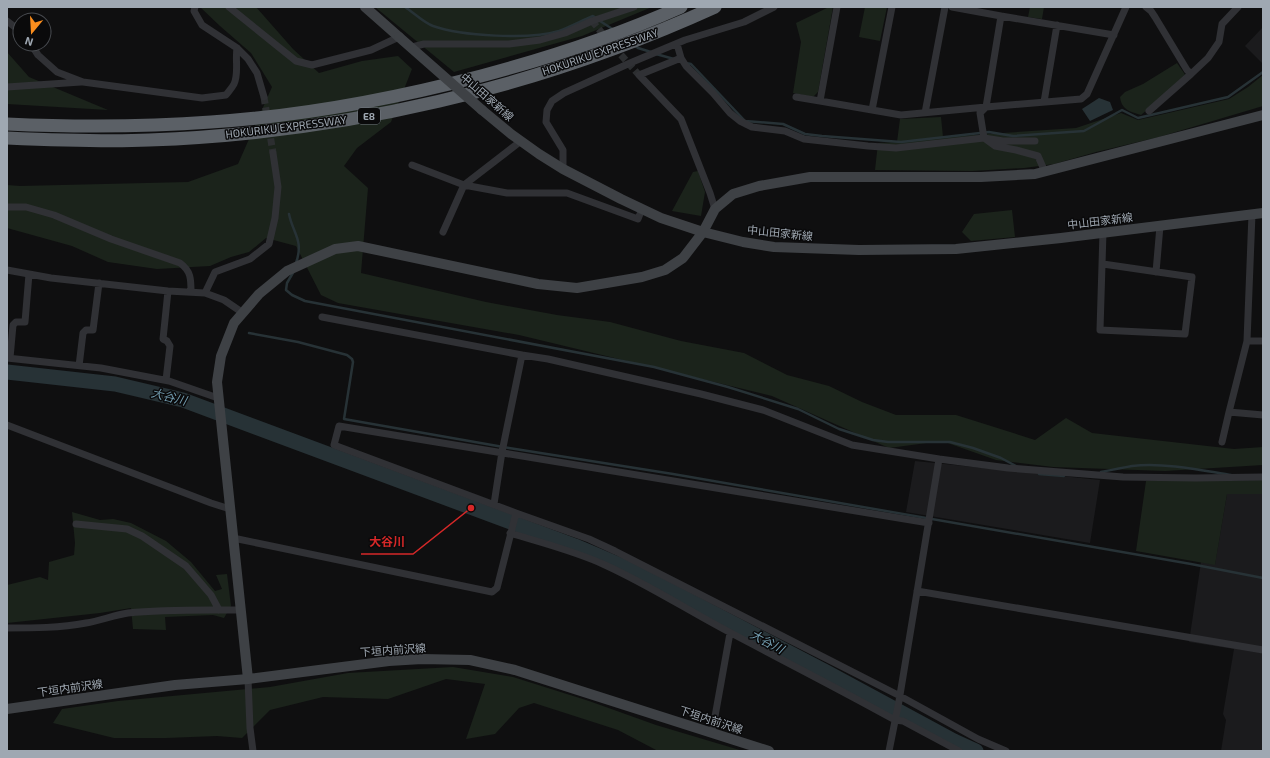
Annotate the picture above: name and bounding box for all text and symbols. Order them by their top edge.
north arrow [12,12,52,52]
street label: HOKURIKU EXPRESSWAY [540,25,660,78]
text: N [23,35,35,49]
street label: 中山田家新線 [458,70,516,123]
road number: E8 [358,108,380,124]
street label: HOKURIKU EXPRESSWAY [225,113,348,140]
street label: 中山田家新線 [1066,210,1133,231]
street label: 中山田家新線 [747,223,814,242]
water label: 大谷川 [150,385,190,408]
callout: 大谷川 [361,530,413,554]
text: 大谷川 [369,534,405,548]
water label: 大谷川 [748,626,788,657]
street label: 下垣内前沢線 [360,641,426,658]
street label: 下垣内前沢線 [36,676,104,699]
street label: 下垣内前沢線 [678,703,745,736]

